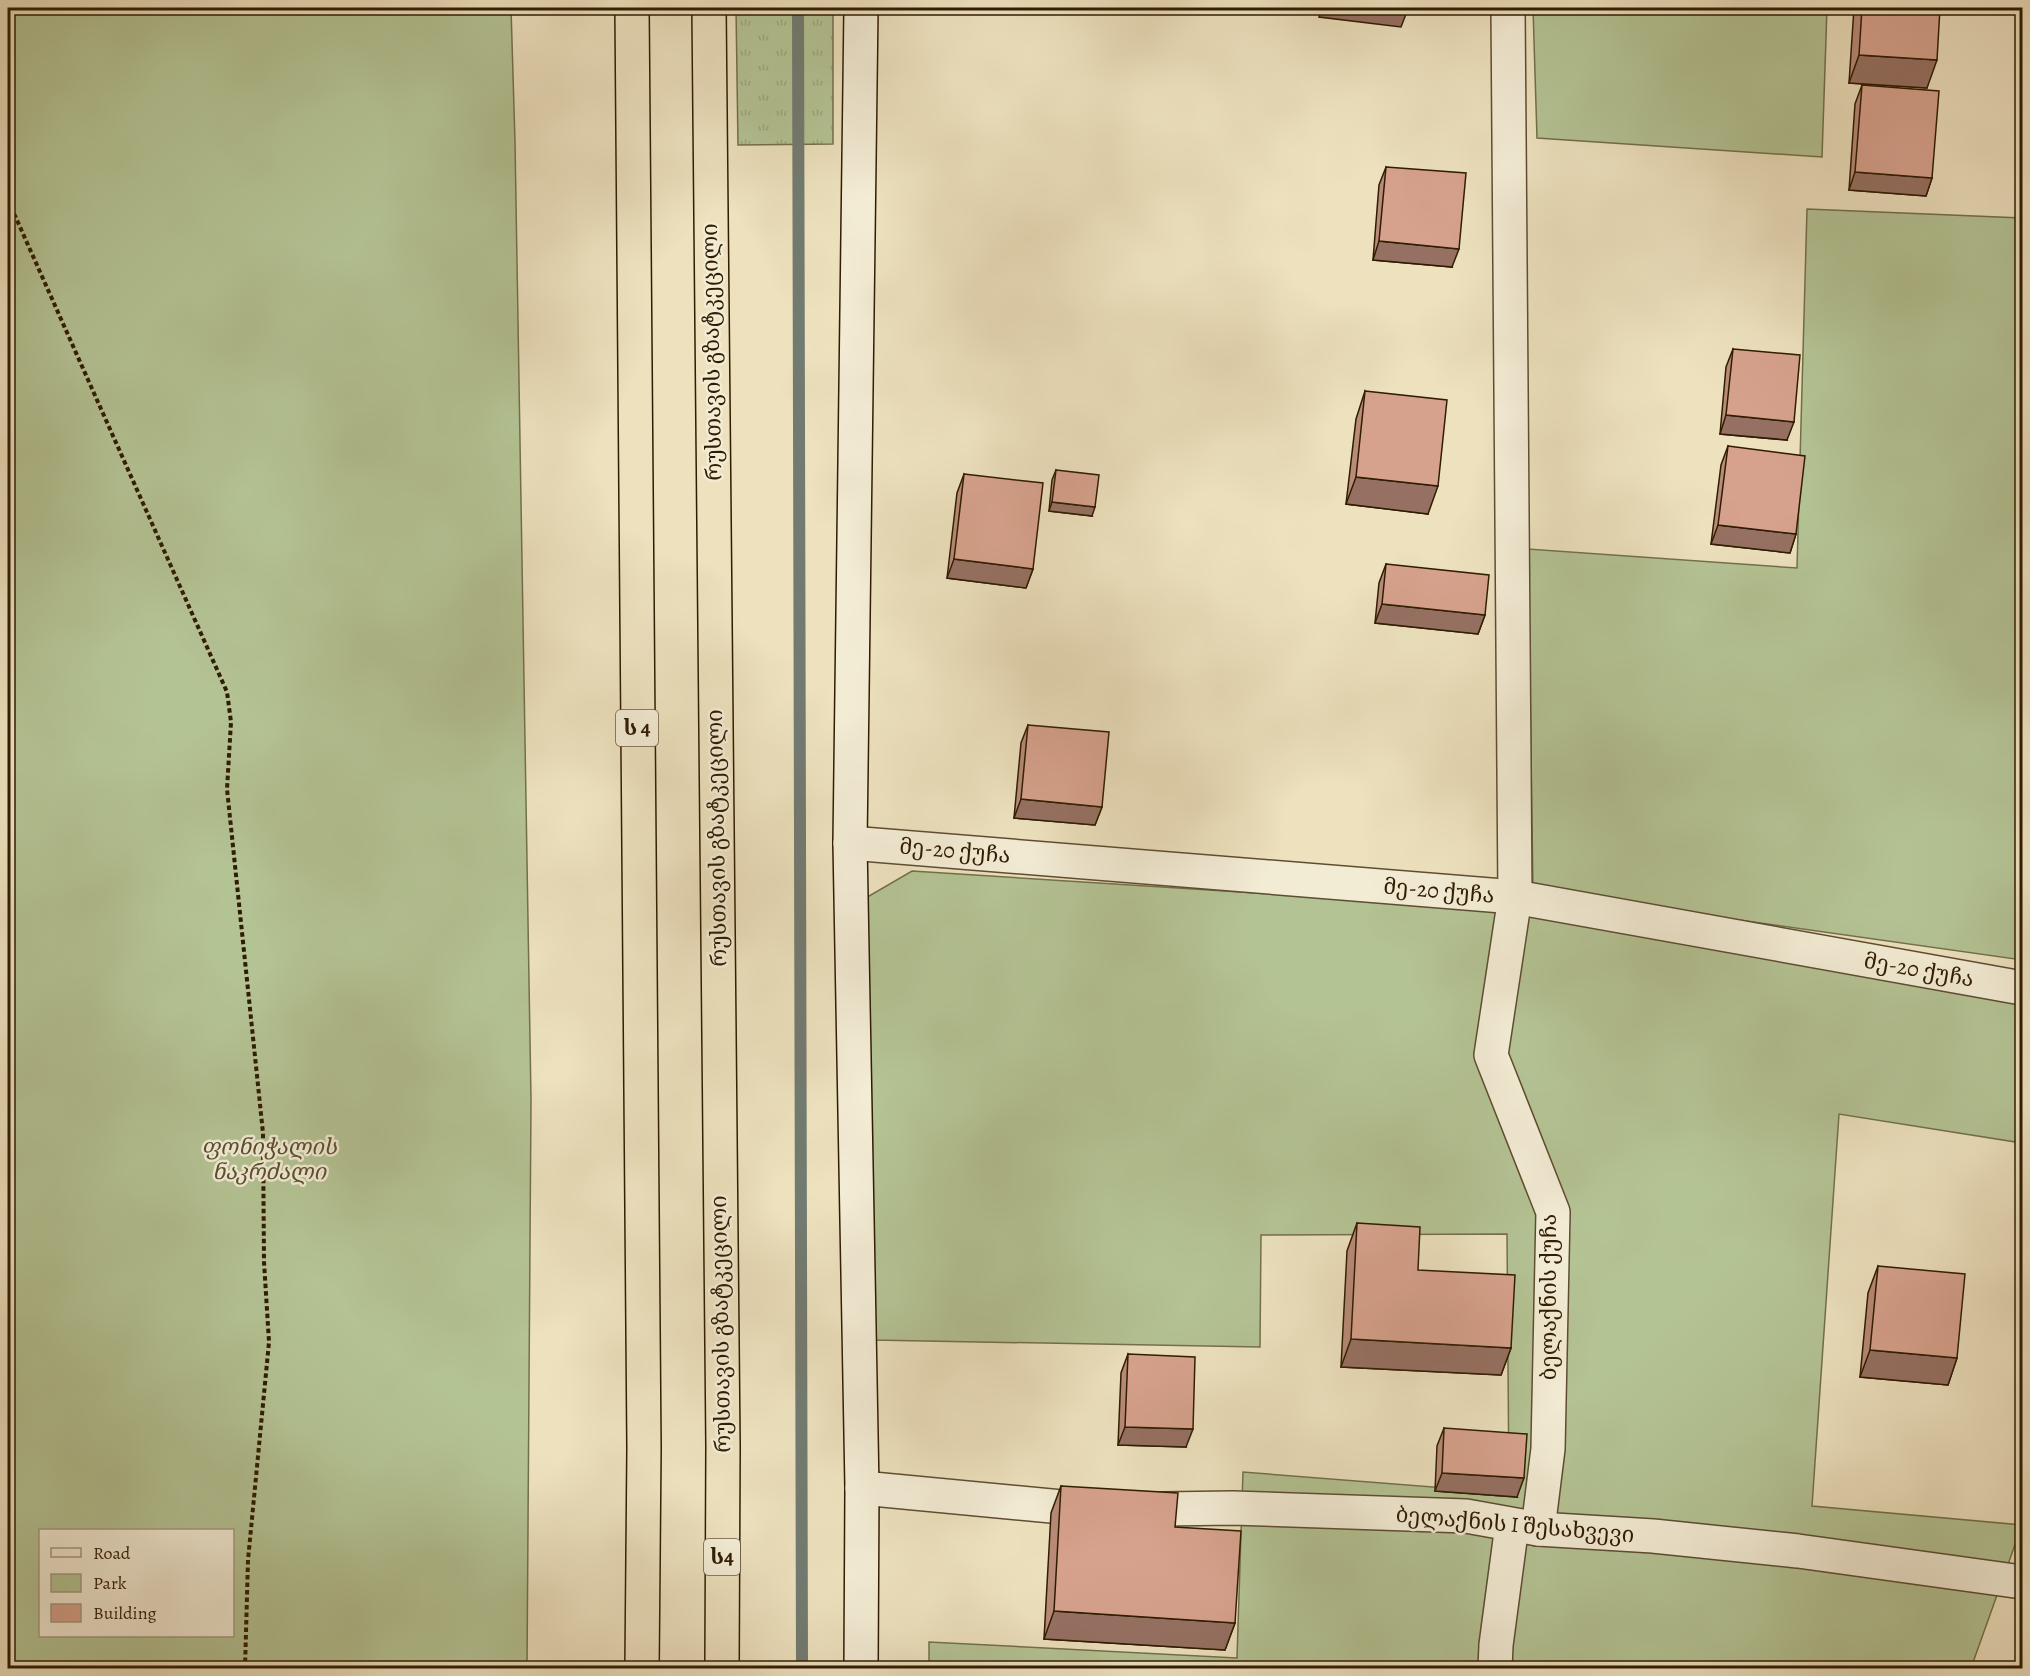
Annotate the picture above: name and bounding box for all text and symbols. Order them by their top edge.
street label: რუსთავის გზატკეცილი [695,223,729,481]
street label: რუსთავის გზატკეცილი [700,709,734,967]
road number: ს 4 [616,710,658,746]
street label: მე-20 ქუჩა [898,831,1012,871]
street label: მე-20 ქუჩა [1382,871,1496,911]
street label: მე-20 ქუჩა [1862,946,1976,994]
park label: ფონიჭალის ნაკრძალი [201,1132,337,1187]
street label: რუსთავის გზატკეცილი [704,1195,738,1453]
street label: ბელაქნის ქუჩა [1534,1214,1564,1380]
street label: ბელაქნის I შესახვევი [1394,1500,1636,1550]
legend [39,1529,234,1637]
road number: ს4 [704,1539,740,1575]
text: Road [93,1541,131,1565]
text: Park [93,1571,127,1595]
text: Building [93,1601,157,1625]

